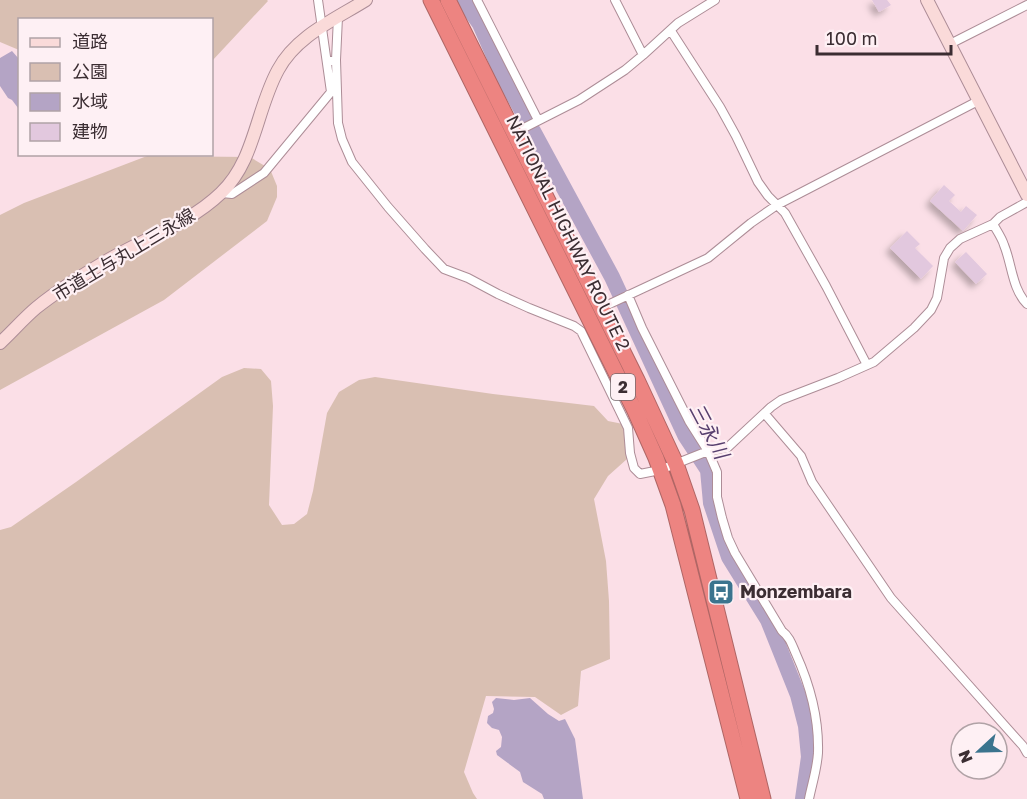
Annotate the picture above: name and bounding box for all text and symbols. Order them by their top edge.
legend [18,18,213,156]
scale bar [817,18,950,56]
text: 100 m [826,27,877,49]
text: 道路 [72,30,108,52]
text: 公園 [72,60,108,82]
text: 水域 [72,90,108,112]
street label: NATIONAL HIGHWAY ROUTE 2 [502,111,636,354]
text: 建物 [72,120,108,142]
street label: 市道土与丸上三永線 [48,203,199,305]
road number: 2 [611,374,635,400]
water label: 三永川 [685,398,736,464]
bus stop icon: Monzembara [706,577,736,607]
place label: Monzembara [740,580,852,602]
north arrow [949,721,1009,781]
text: N [954,747,977,766]

